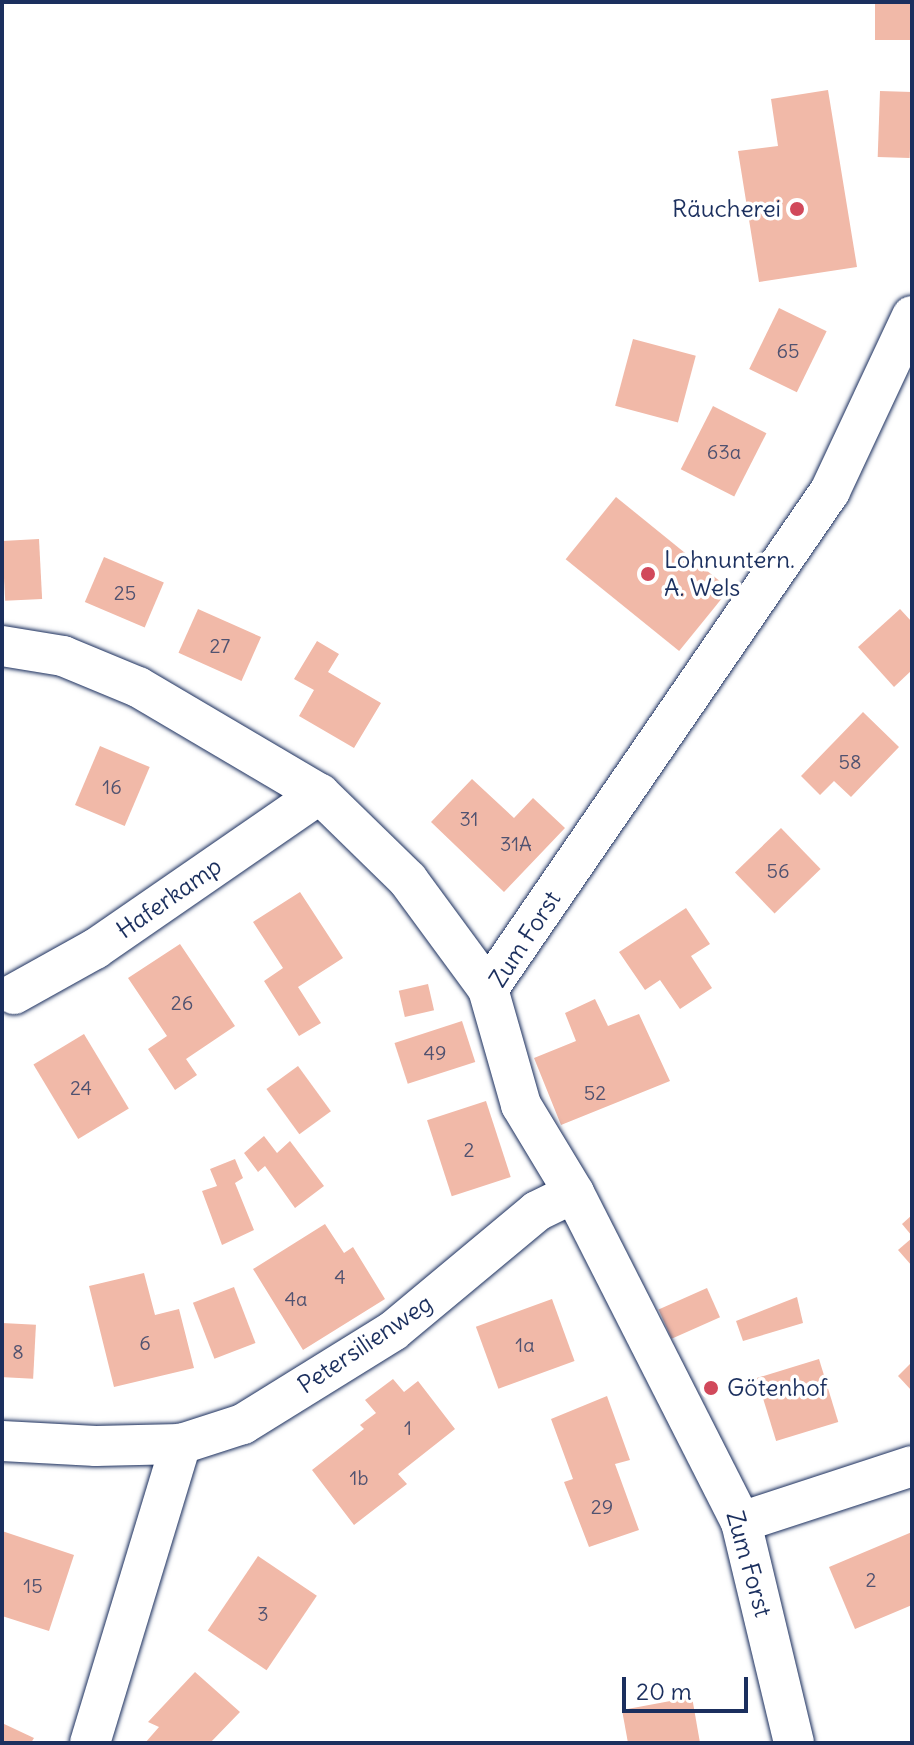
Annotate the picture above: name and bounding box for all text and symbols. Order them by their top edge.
place label: Räucherei [672,195,781,223]
marker: Räucherei [788,200,806,218]
house number: 65 [776,338,800,362]
house number: 63a [707,439,741,463]
place label: Lohnuntern. A. Wels [664,546,795,602]
marker: Lohnuntern. A. Wels [639,565,657,583]
house number: 25 [114,580,136,604]
house number: 27 [210,633,230,657]
house number: 58 [838,749,862,773]
house number: 16 [102,774,122,798]
house number: 31 [459,806,479,830]
house number: 31A [500,831,532,855]
street label: Haferkamp [111,851,227,945]
house number: 56 [766,858,790,882]
street label: Zum Forst [483,886,567,992]
house number: 26 [171,990,193,1014]
house number: 49 [423,1040,447,1064]
house number: 24 [70,1075,92,1099]
house number: 52 [584,1080,606,1104]
house number: 2 [464,1137,474,1161]
house number: 4 [334,1264,346,1288]
house number: 4a [285,1286,307,1310]
street label: Petersilienweg [292,1288,438,1400]
house number: 6 [139,1330,151,1354]
house number: 1a [515,1332,535,1356]
house number: 8 [12,1339,24,1363]
place label: Götenhof [727,1374,827,1402]
marker: Götenhof [702,1379,720,1397]
house number: 1 [404,1415,412,1439]
house number: 1b [350,1465,368,1489]
house number: 29 [591,1494,613,1518]
street label: Zum Forst [720,1508,778,1620]
house number: 2 [866,1567,876,1591]
house number: 15 [23,1573,43,1597]
house number: 3 [257,1601,269,1625]
scale bar [626,1661,752,1711]
text: 20 m [636,1676,692,1706]

